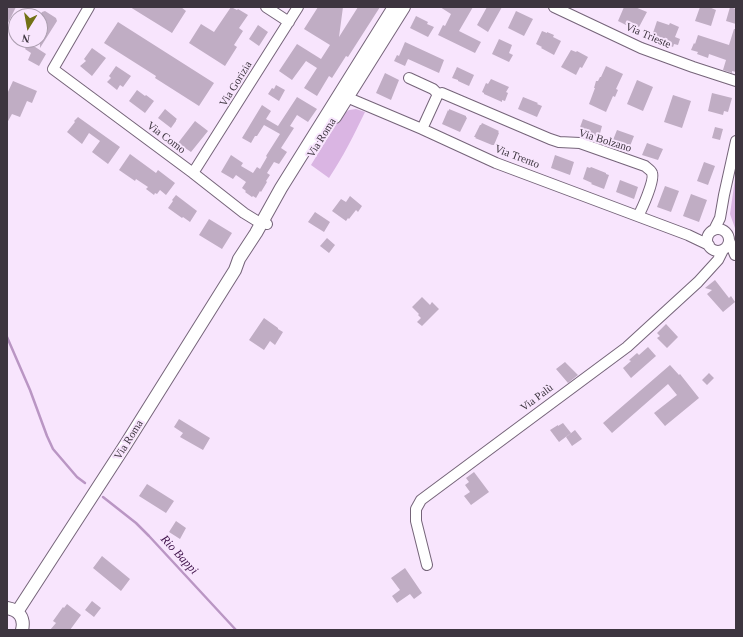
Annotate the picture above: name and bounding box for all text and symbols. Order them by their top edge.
north arrow [8,8,48,48]
street label: Via Trieste [623,21,673,51]
text: N [21,32,31,45]
street label: Via Gorizia [217,59,255,109]
street label: Via Roma [305,116,339,160]
street label: Via Como [144,119,188,157]
street label: Via Bolzano [577,127,633,155]
street label: Via Trento [493,142,541,172]
street label: Via Palù [518,381,556,415]
street label: Via Roma [112,418,146,462]
water label: Rio Bappi [157,532,201,578]

